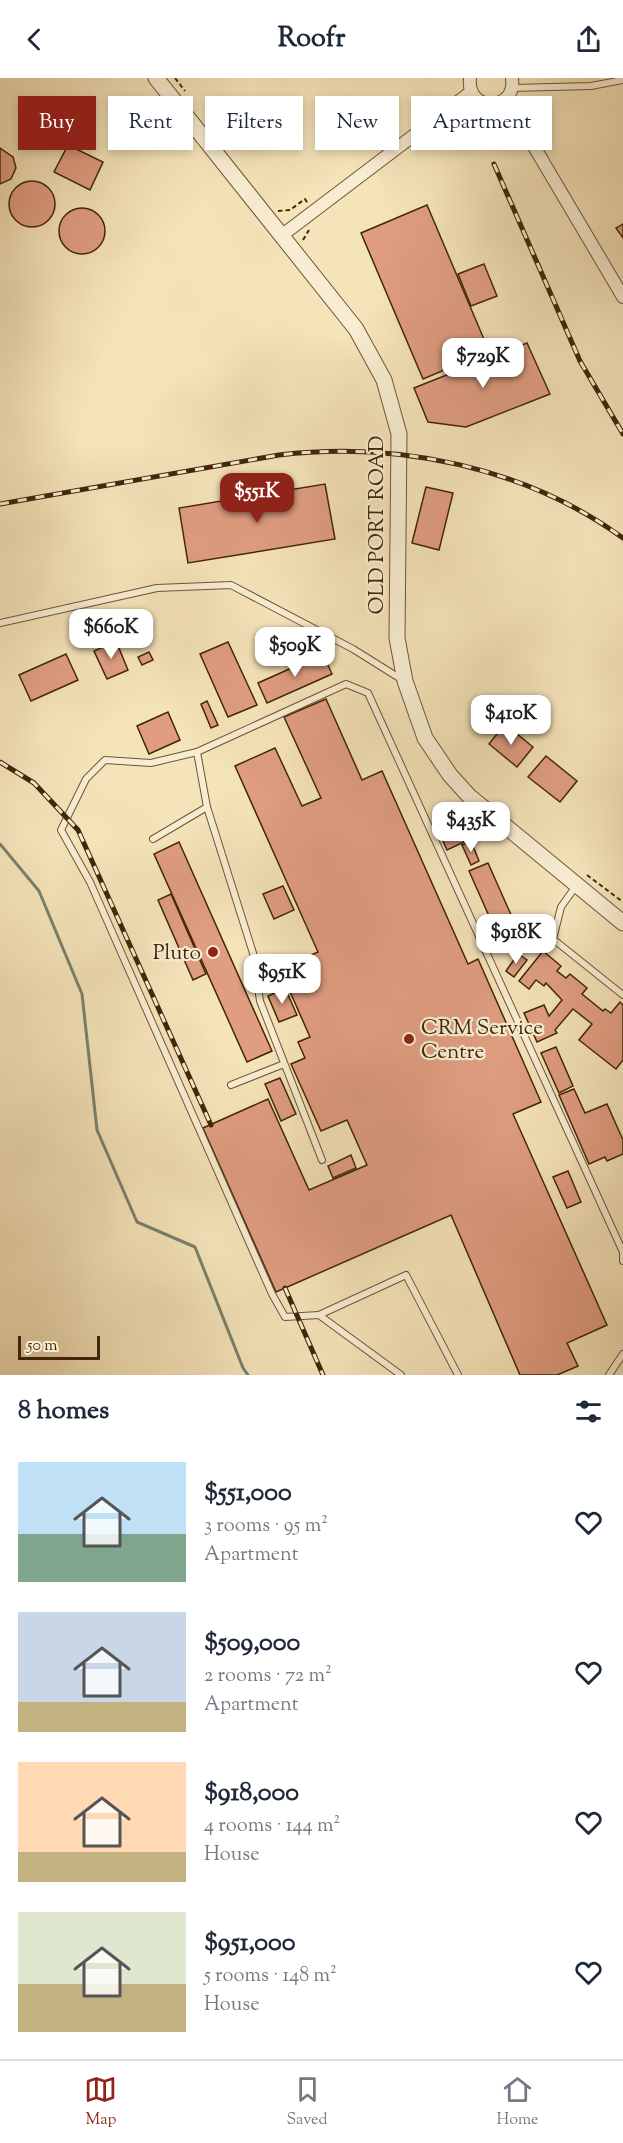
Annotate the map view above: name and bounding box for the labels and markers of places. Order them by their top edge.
pin: $729K [441,338,525,389]
pin: $551K [215,473,299,524]
pin: $660K [69,609,153,660]
pin: $509K [253,627,337,678]
pin: $410K [469,695,553,746]
pin: $435K [429,802,513,853]
pin: $918K [474,914,558,965]
place label: Pluto [153,939,201,969]
marker: Pluto [206,945,220,959]
pin: $951K [240,954,324,1005]
place label: CRM Service Centre [421,1014,543,1068]
marker: CRM Service Centre [402,1032,416,1046]

